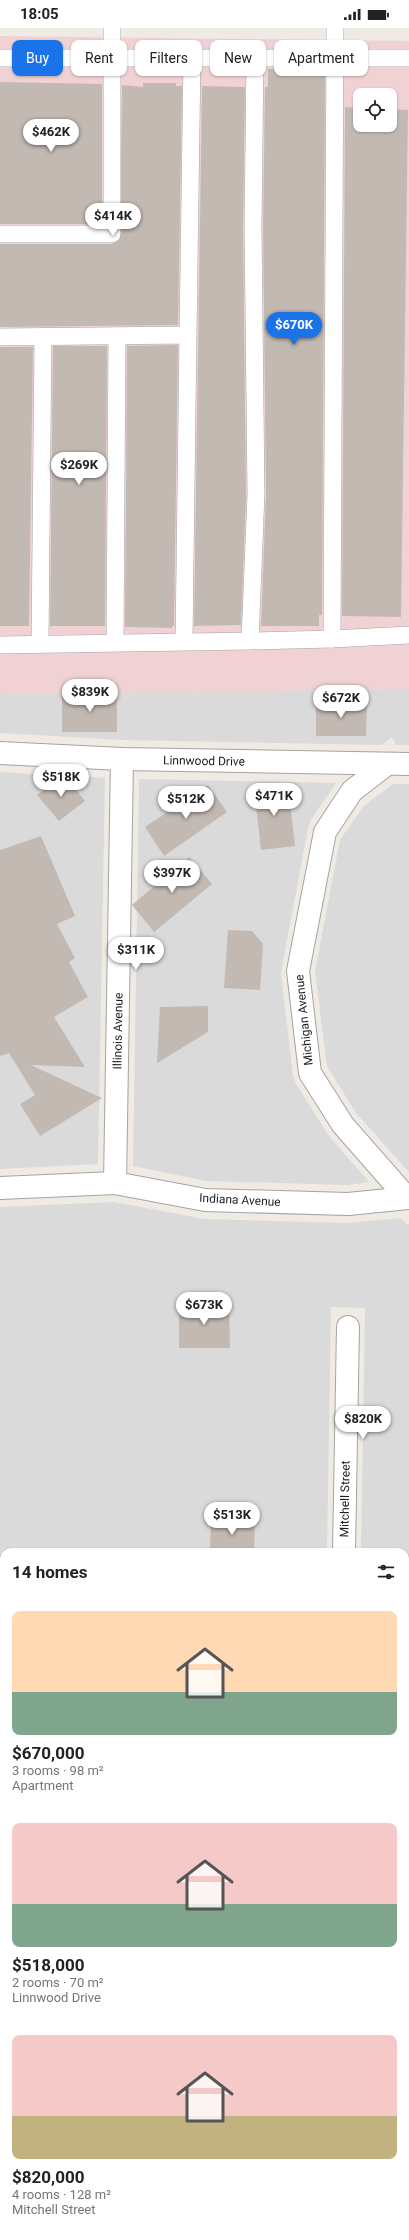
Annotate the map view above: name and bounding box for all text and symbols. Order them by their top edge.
text: 18:05 [20,5,59,23]
chip: Buy [12,40,63,76]
chip: Rent [71,40,127,76]
chip: Filters [135,40,202,76]
chip: New [210,40,266,76]
chip: Apartment [274,40,368,76]
map controls [353,88,397,132]
button: locate [353,88,397,132]
pin: $462K [23,119,79,153]
text: $462K [32,124,70,139]
pin: $414K [85,203,141,237]
text: $414K [94,208,132,223]
pin: $670K [266,312,322,346]
text: $670K [275,317,313,332]
pin: $269K [51,452,107,486]
text: $269K [60,457,98,472]
pin: $839K [62,679,118,713]
text: $839K [71,684,109,699]
pin: $672K [313,685,369,719]
text: $672K [322,690,360,705]
street label: Linnwood Drive [163,753,245,769]
pin: $518K [33,764,89,798]
text: $518K [42,769,80,784]
pin: $471K [246,783,302,817]
pin: $512K [158,786,214,820]
text: $471K [255,788,293,803]
text: $512K [167,791,205,806]
pin: $397K [144,860,200,894]
text: $397K [153,865,191,880]
pin: $311K [108,937,164,971]
text: $311K [117,942,155,957]
street label: Michigan Avenue [292,974,316,1066]
street label: Illinois Avenue [110,992,126,1070]
street label: Indiana Avenue [199,1191,281,1209]
pin: $673K [176,1292,232,1326]
text: $673K [185,1297,223,1312]
pin: $820K [335,1406,391,1440]
text: $820K [344,1411,382,1426]
street label: Mitchell Street [337,1460,353,1538]
pin: $513K [204,1502,260,1536]
text: $513K [213,1507,251,1522]
icon: filters [375,1561,397,1583]
text: 14 homes [12,1562,88,1582]
icon: home [169,1637,241,1709]
text: $670,000 [12,1743,84,1763]
text: 3 rooms · 98 m² [12,1763,104,1778]
text: Apartment [12,1778,74,1793]
icon: home [169,1849,241,1921]
text: $518,000 [12,1955,84,1975]
text: 2 rooms · 70 m² [12,1975,104,1990]
text: Linnwood Drive [12,1990,101,2005]
icon: home [169,2061,241,2133]
text: $820,000 [12,2167,84,2187]
text: 4 rooms · 128 m² [12,2187,111,2202]
text: Mitchell Street [12,2202,95,2217]

